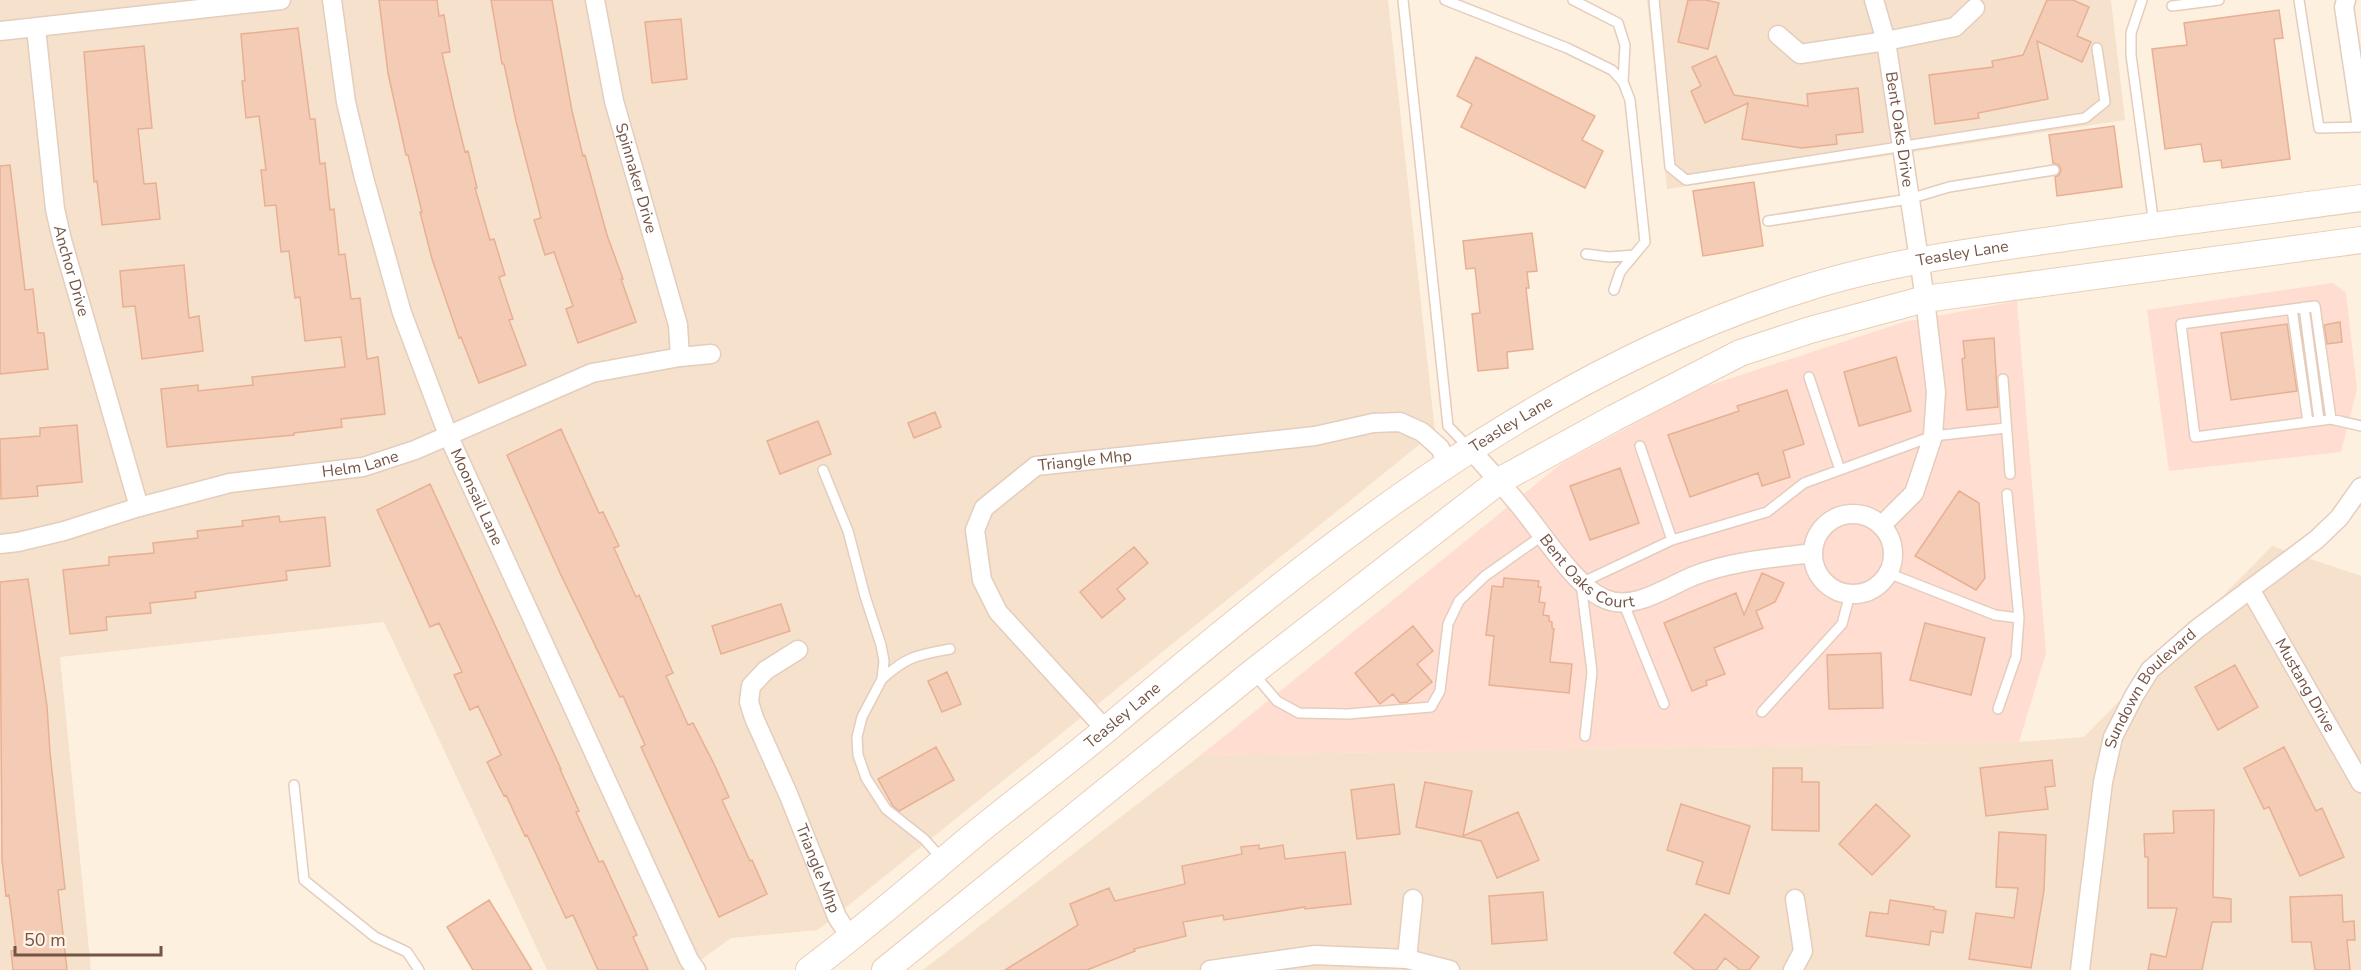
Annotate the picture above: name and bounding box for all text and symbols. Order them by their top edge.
street label: Bent Oaks Drive [1880,70,1919,189]
street label: Spinnaker Drive [610,120,662,236]
street label: Anchor Drive [48,223,95,319]
street label: Teasley Lane [1914,235,2010,272]
street label: Teasley Lane [1465,391,1557,458]
street label: Helm Lane [321,445,401,483]
street label: Moonsail Lane [445,445,508,549]
street label: Triangle Mhp [1037,445,1133,477]
street label: Bent Oaks Court [1534,530,1636,614]
street label: Sundown Boulevard [2100,624,2201,751]
street label: Mustang Drive [2270,634,2341,736]
street label: Teasley Lane [1080,677,1166,754]
street label: Triangle Mhp [790,821,845,916]
scale bar [15,919,160,957]
text: 50 m [24,928,66,952]

